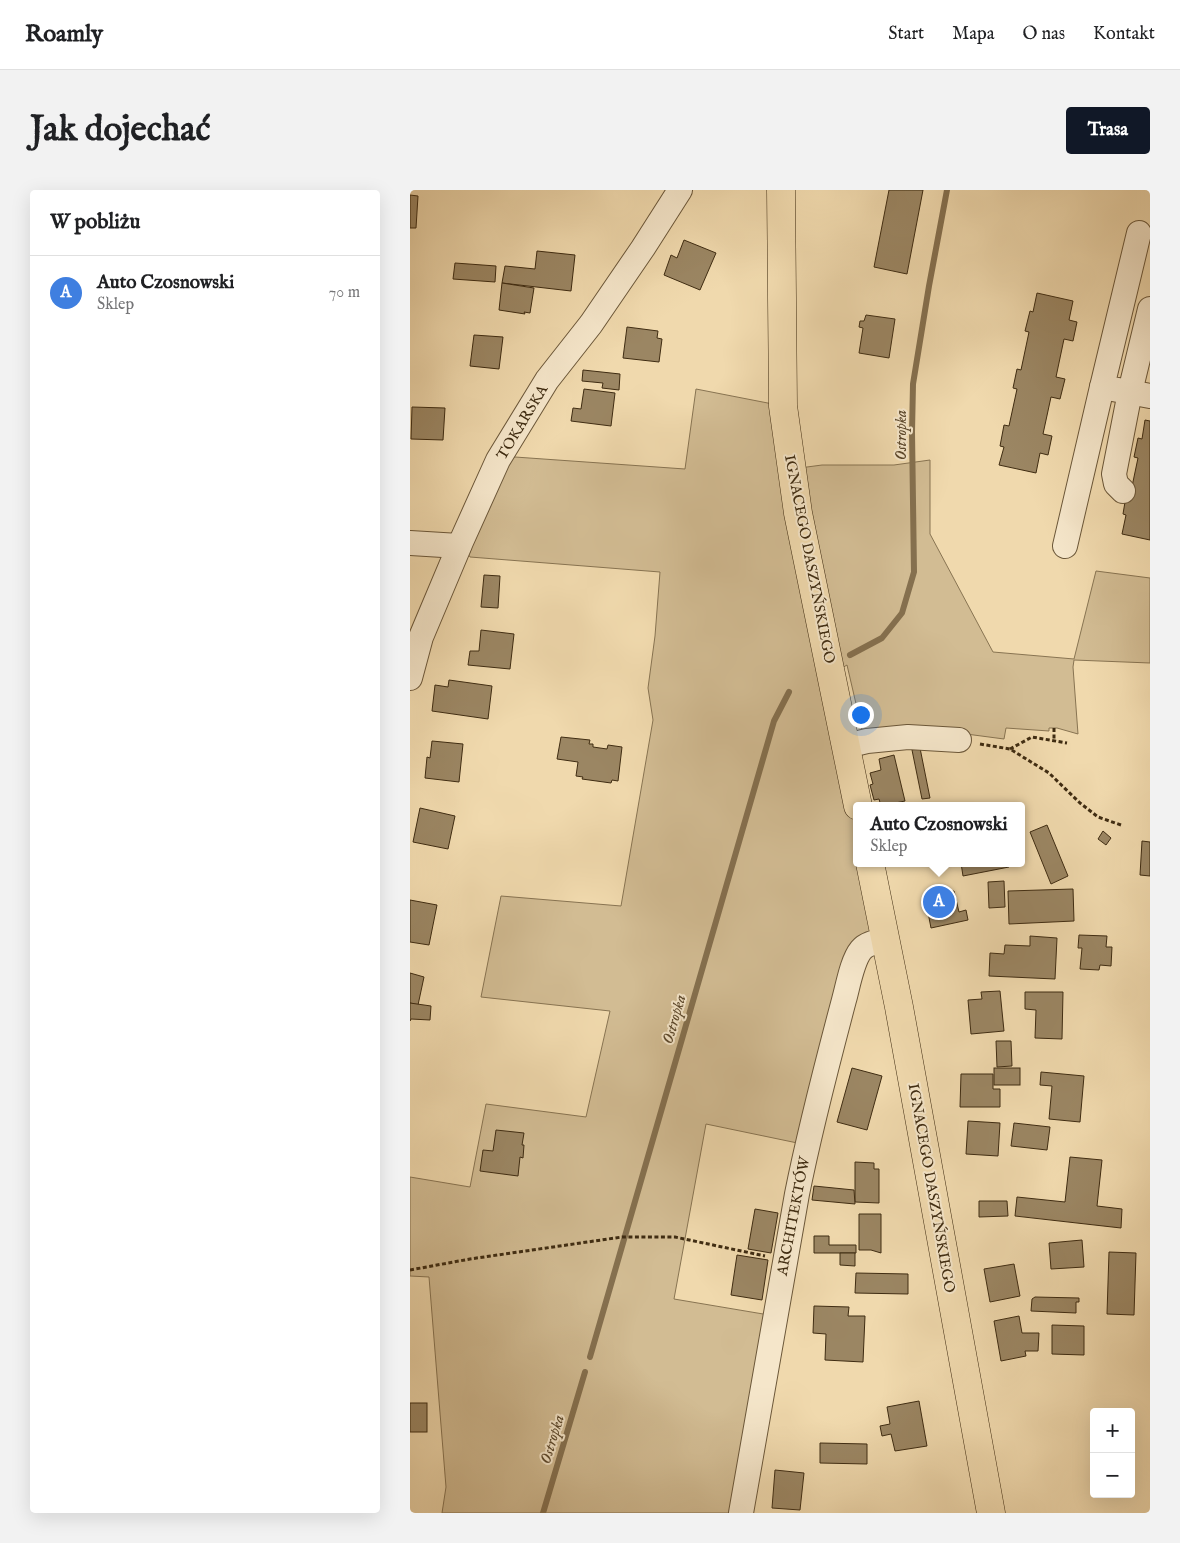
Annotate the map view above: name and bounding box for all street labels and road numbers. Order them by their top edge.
street label: TOKARSKA [493,381,553,463]
street label: IGNACEGO DASZYŃSKIEGO [780,453,839,665]
street label: IGNACEGO DASZYŃSKIEGO [904,1082,959,1294]
street label: ARCHITEKTÓW [772,1154,814,1278]

